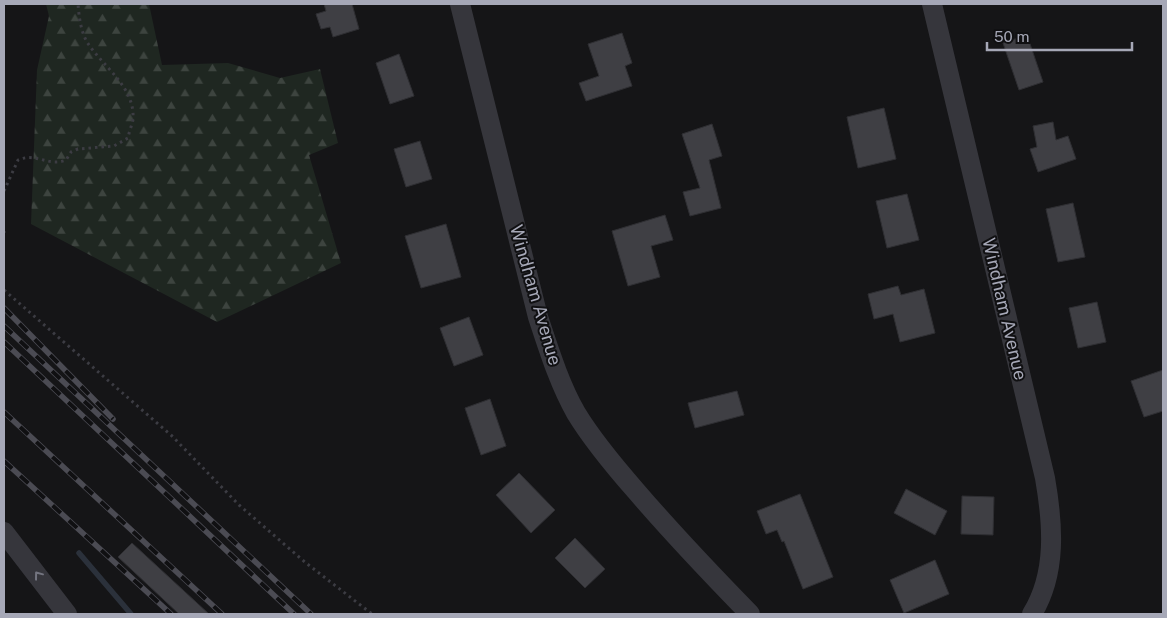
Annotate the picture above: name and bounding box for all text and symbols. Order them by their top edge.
scale bar [987,20,1132,52]
text: 50 m [994,28,1029,45]
street label: Windham Avenue [506,222,566,368]
street label: Windham Avenue [978,236,1032,382]
one-way arrow [35,572,43,581]

